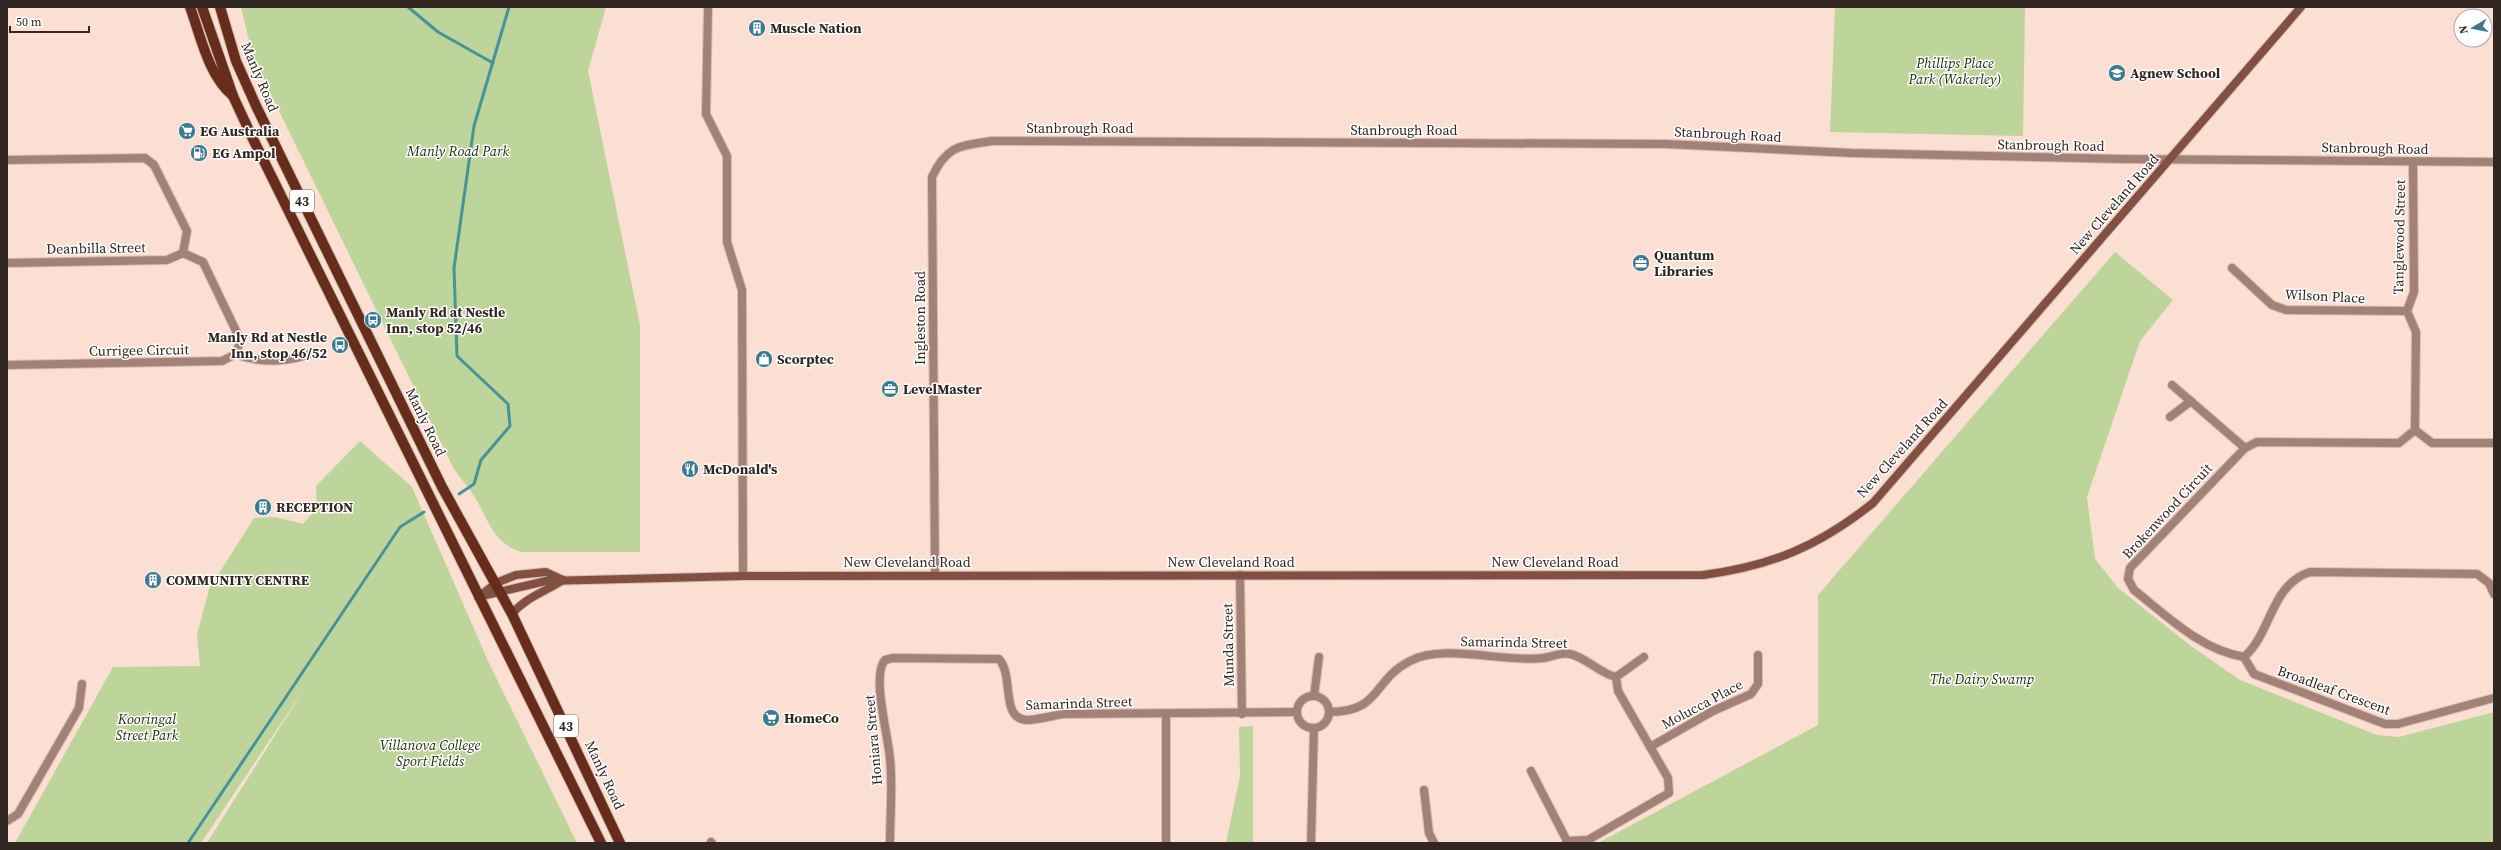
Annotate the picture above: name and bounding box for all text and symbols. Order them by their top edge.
scale bar [10,8,89,34]
north arrow [2453,8,2493,48]
text: 50 m [16,14,42,30]
building icon: Muscle Nation [747,18,767,38]
place label: Muscle Nation [770,18,862,38]
text: N [2456,24,2472,35]
street label: Manly Road [236,39,284,115]
park label: Phillips Place Park (Wakerley) [1907,53,2002,89]
school or university icon: Agnew School [2107,63,2127,83]
place label: Agnew School [2130,63,2221,83]
street label: Stanbrough Road [1026,118,1134,138]
street label: Stanbrough Road [1350,120,1458,140]
supermarket icon: EG Australia [177,121,197,141]
place label: EG Australia [200,121,280,141]
street label: Stanbrough Road [1674,121,1782,147]
street label: Stanbrough Road [1997,134,2105,156]
street label: Stanbrough Road [2321,137,2429,159]
park label: Manly Road Park [406,141,509,161]
fuel station icon: EG Ampol [189,143,209,163]
place label: EG Ampol [212,143,276,163]
street label: New Cleveland Road [2065,149,2163,259]
street label: Tanglewood Street [2388,179,2410,295]
road number: 43 [290,190,314,212]
street label: Deanbilla Street [46,237,146,259]
place label: Quantum Libraries [1654,245,1715,281]
office icon: Quantum Libraries [1631,253,1651,273]
street label: Ingleston Road [910,271,930,365]
street label: Wilson Place [2284,284,2366,308]
place label: Manly Rd at Nestle Inn, stop 52/46 [386,302,505,338]
bus stop icon: Manly Rd at Nestle Inn, stop 52/46 [363,310,383,330]
place label: Manly Rd at Nestle Inn, stop 46/52 [208,327,327,363]
bus stop icon: Manly Rd at Nestle Inn, stop 46/52 [330,335,350,355]
street label: Currigee Circuit [89,339,190,361]
shop icon: Scorptec [754,349,774,369]
place label: Scorptec [777,349,834,369]
office icon: LevelMaster [880,379,900,399]
place label: LevelMaster [903,379,982,399]
street label: Manly Road [401,384,451,460]
street label: New Cleveland Road [1852,394,1952,502]
street label: Brokenwood Circuit [2117,458,2217,563]
restaurant icon: McDonald's [680,459,700,479]
place label: McDonald's [703,459,778,479]
building icon: RECEPTION [253,497,273,517]
place label: RECEPTION [276,497,353,517]
street label: New Cleveland Road [843,552,971,572]
street label: New Cleveland Road [1167,552,1295,572]
street label: New Cleveland Road [1491,552,1619,572]
building icon: COMMUNITY CENTRE [143,570,163,590]
place label: COMMUNITY CENTRE [166,570,309,590]
street label: Munda Street [1217,603,1239,687]
street label: Samarinda Street [1460,631,1568,653]
street label: Broadleaf Crescent [2275,660,2394,720]
park label: The Dairy Swamp [1930,669,2034,689]
street label: Molucca Place [1658,674,1746,734]
street label: Samarinda Street [1025,691,1133,715]
street label: Honiara Street [859,694,887,786]
supermarket icon: HomeCo [761,708,781,728]
place label: HomeCo [784,708,839,728]
park label: Kooringal Street Park [116,709,179,745]
road number: 43 [554,715,578,737]
park label: Villanova College Sport Fields [380,735,481,771]
street label: Manly Road [580,737,630,813]

